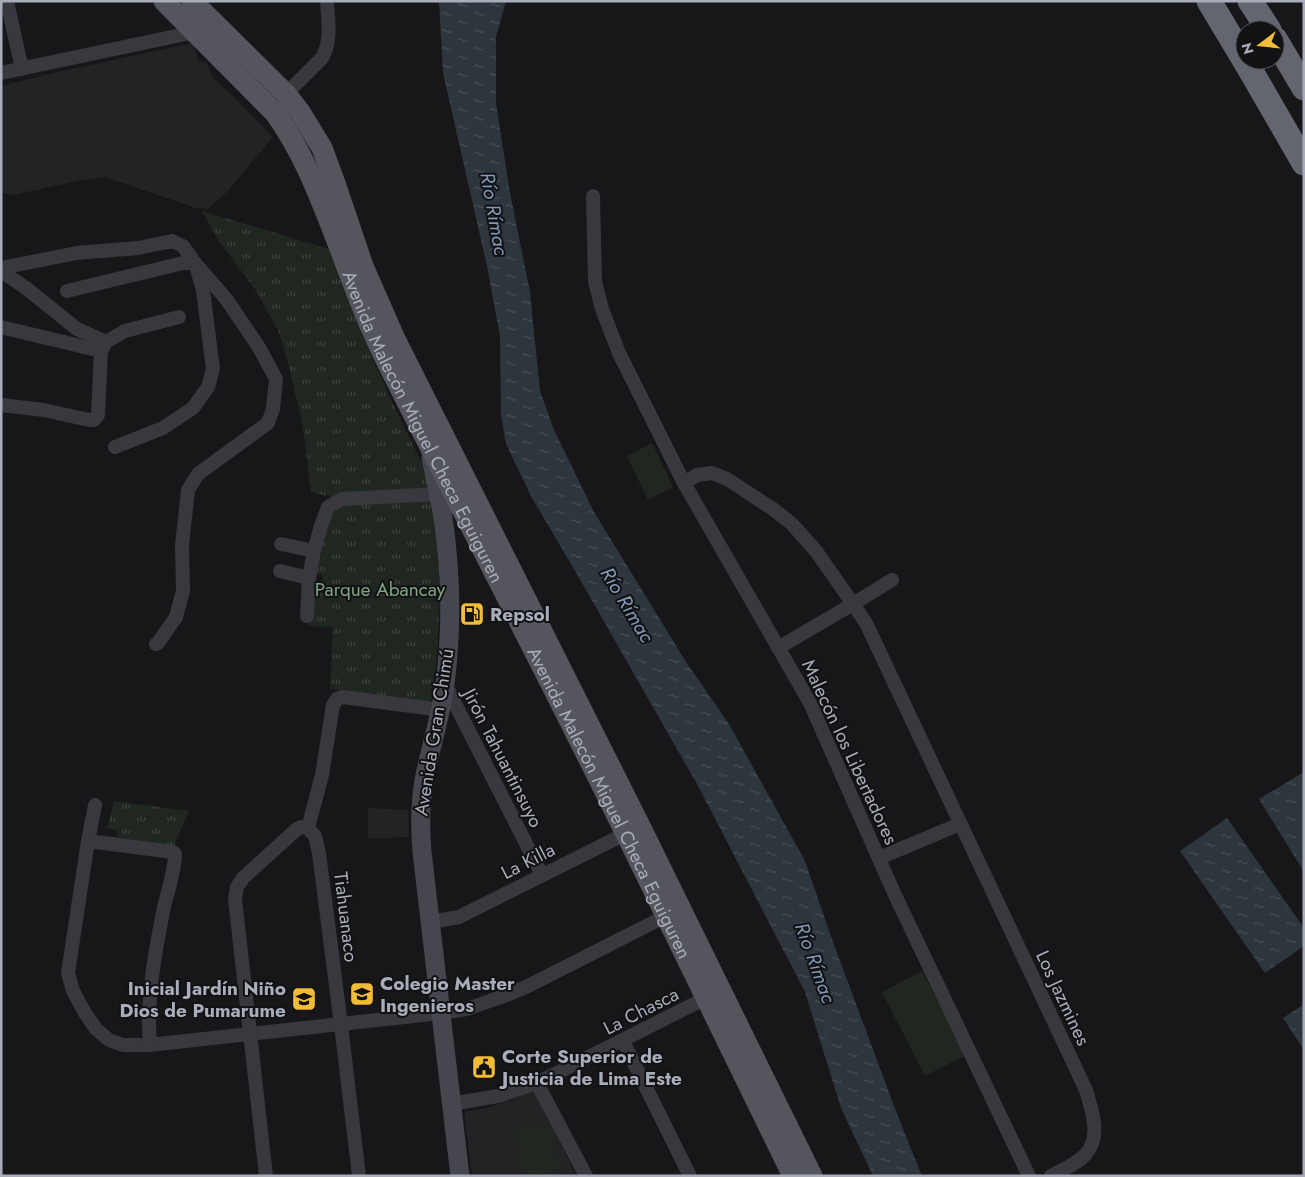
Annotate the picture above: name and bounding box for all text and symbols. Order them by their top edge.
north arrow [1235,20,1285,70]
text: N [1236,40,1259,57]
water label: Río Rímac [472,170,516,259]
street label: Avenida Malecón Miguel Checa Eguiguren [336,266,511,587]
water label: Río Rímac [593,562,661,649]
park label: Parque Abancay [315,576,446,603]
fuel station icon: Repsol [459,601,485,627]
place label: Repsol [490,601,550,628]
street label: Avenida Malecón Miguel Checa Eguiguren [521,642,698,963]
street label: Avenida Gran Chimú [407,647,461,817]
street label: Malecón los Libertadores [795,655,905,849]
street label: Jirón Tahuantinsuyo [455,681,550,832]
street label: La Killa [496,836,560,886]
street label: Tiahuanaco [327,870,365,964]
water label: Río Rímac [787,919,843,1008]
street label: Los Jazmines [1029,946,1097,1050]
place label: Colegio Master Ingenieros [380,970,515,1019]
place label: Inicial Jardín Niño Dios de Pumarume [120,975,286,1024]
street label: La Chasca [599,980,683,1042]
school or university icon: Colegio Master Ingenieros [349,981,375,1007]
school or university icon: Inicial Jardín Niño Dios de Pumarume [291,986,317,1012]
place label: Corte Superior de Justicia de Lima Este [498,1043,682,1092]
public building icon: Corte Superior de Justicia de Lima Este [471,1054,497,1080]

